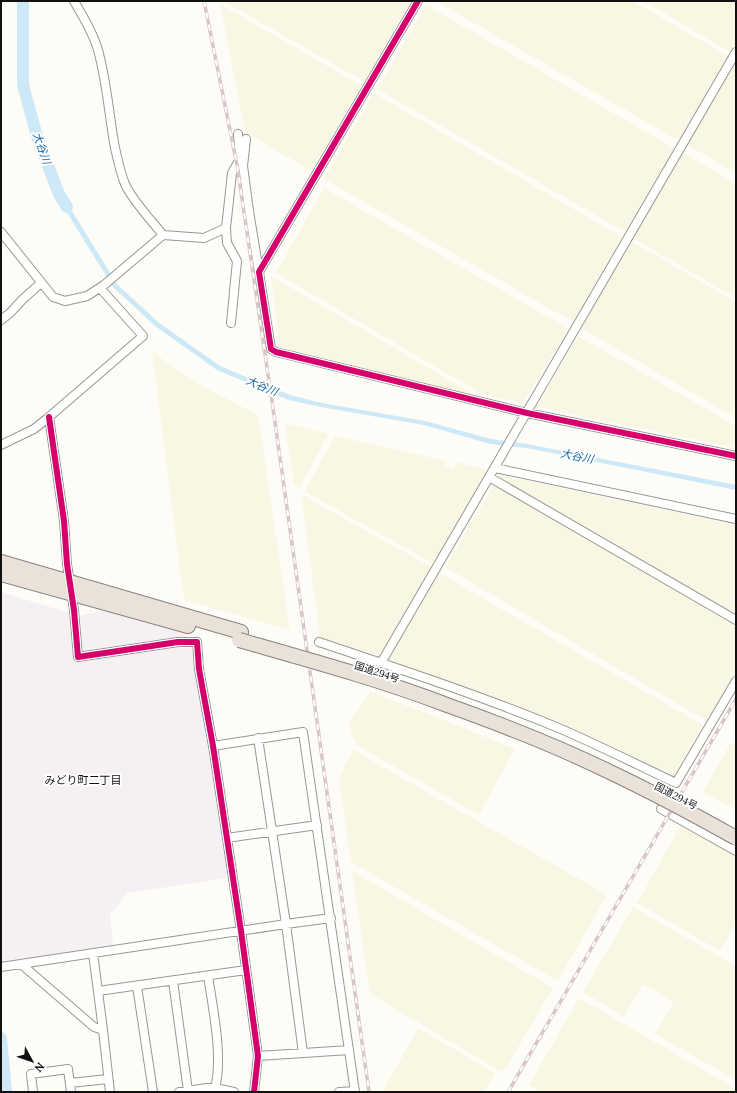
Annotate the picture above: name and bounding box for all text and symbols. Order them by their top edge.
water label: 大谷川 [30,130,54,167]
water label: 大谷川 [244,373,281,399]
water label: 大谷川 [559,446,596,466]
street label: 国道294号 [353,659,401,685]
district label: みどり町二丁目 [45,773,122,787]
street label: 国道294号 [652,780,700,812]
north arrow [12,1041,52,1081]
text: N [31,1060,48,1076]

